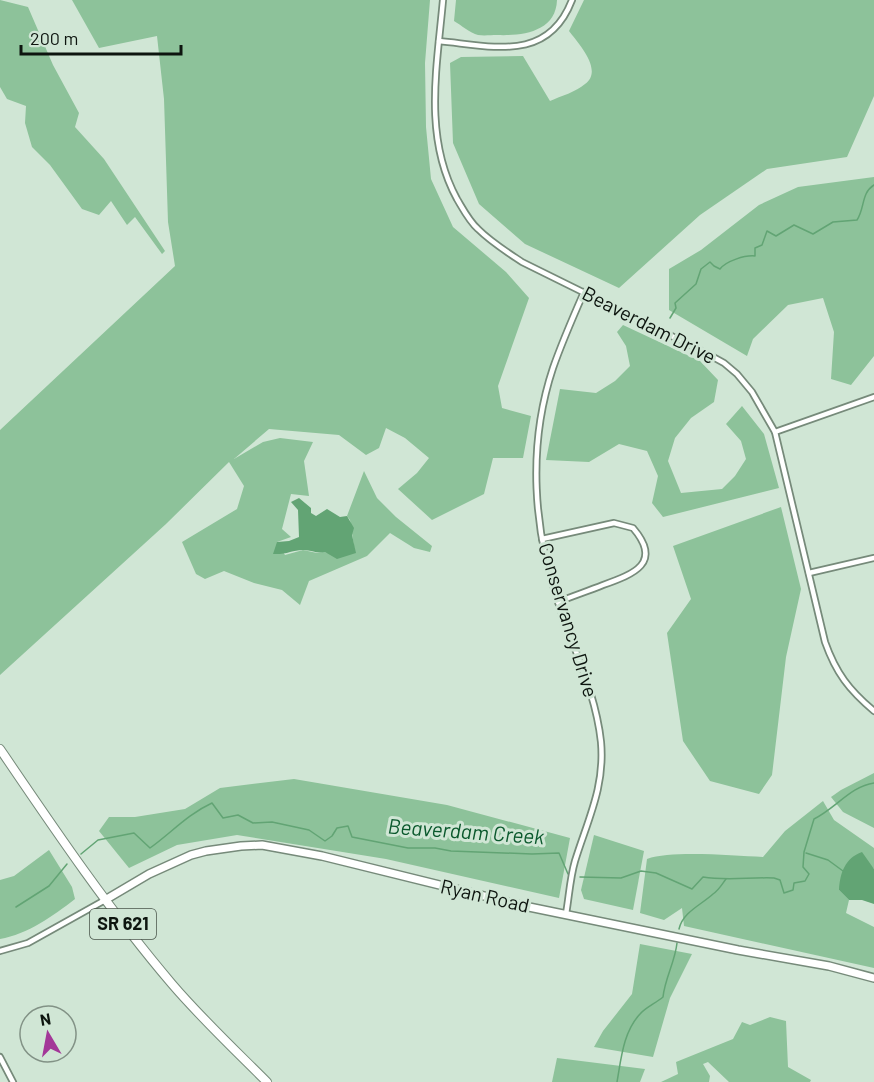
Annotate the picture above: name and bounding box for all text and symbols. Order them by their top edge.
scale bar [21,18,182,56]
text: 200 m [30,27,78,49]
street label: Beaverdam Drive [579,280,720,368]
street label: Conservancy Drive [534,540,604,700]
water label: Beaverdam Creek [387,813,546,849]
street label: Ryan Road [438,873,532,917]
road number: SR 621 [90,909,156,939]
north arrow [18,1004,78,1064]
text: N [38,1008,52,1029]

